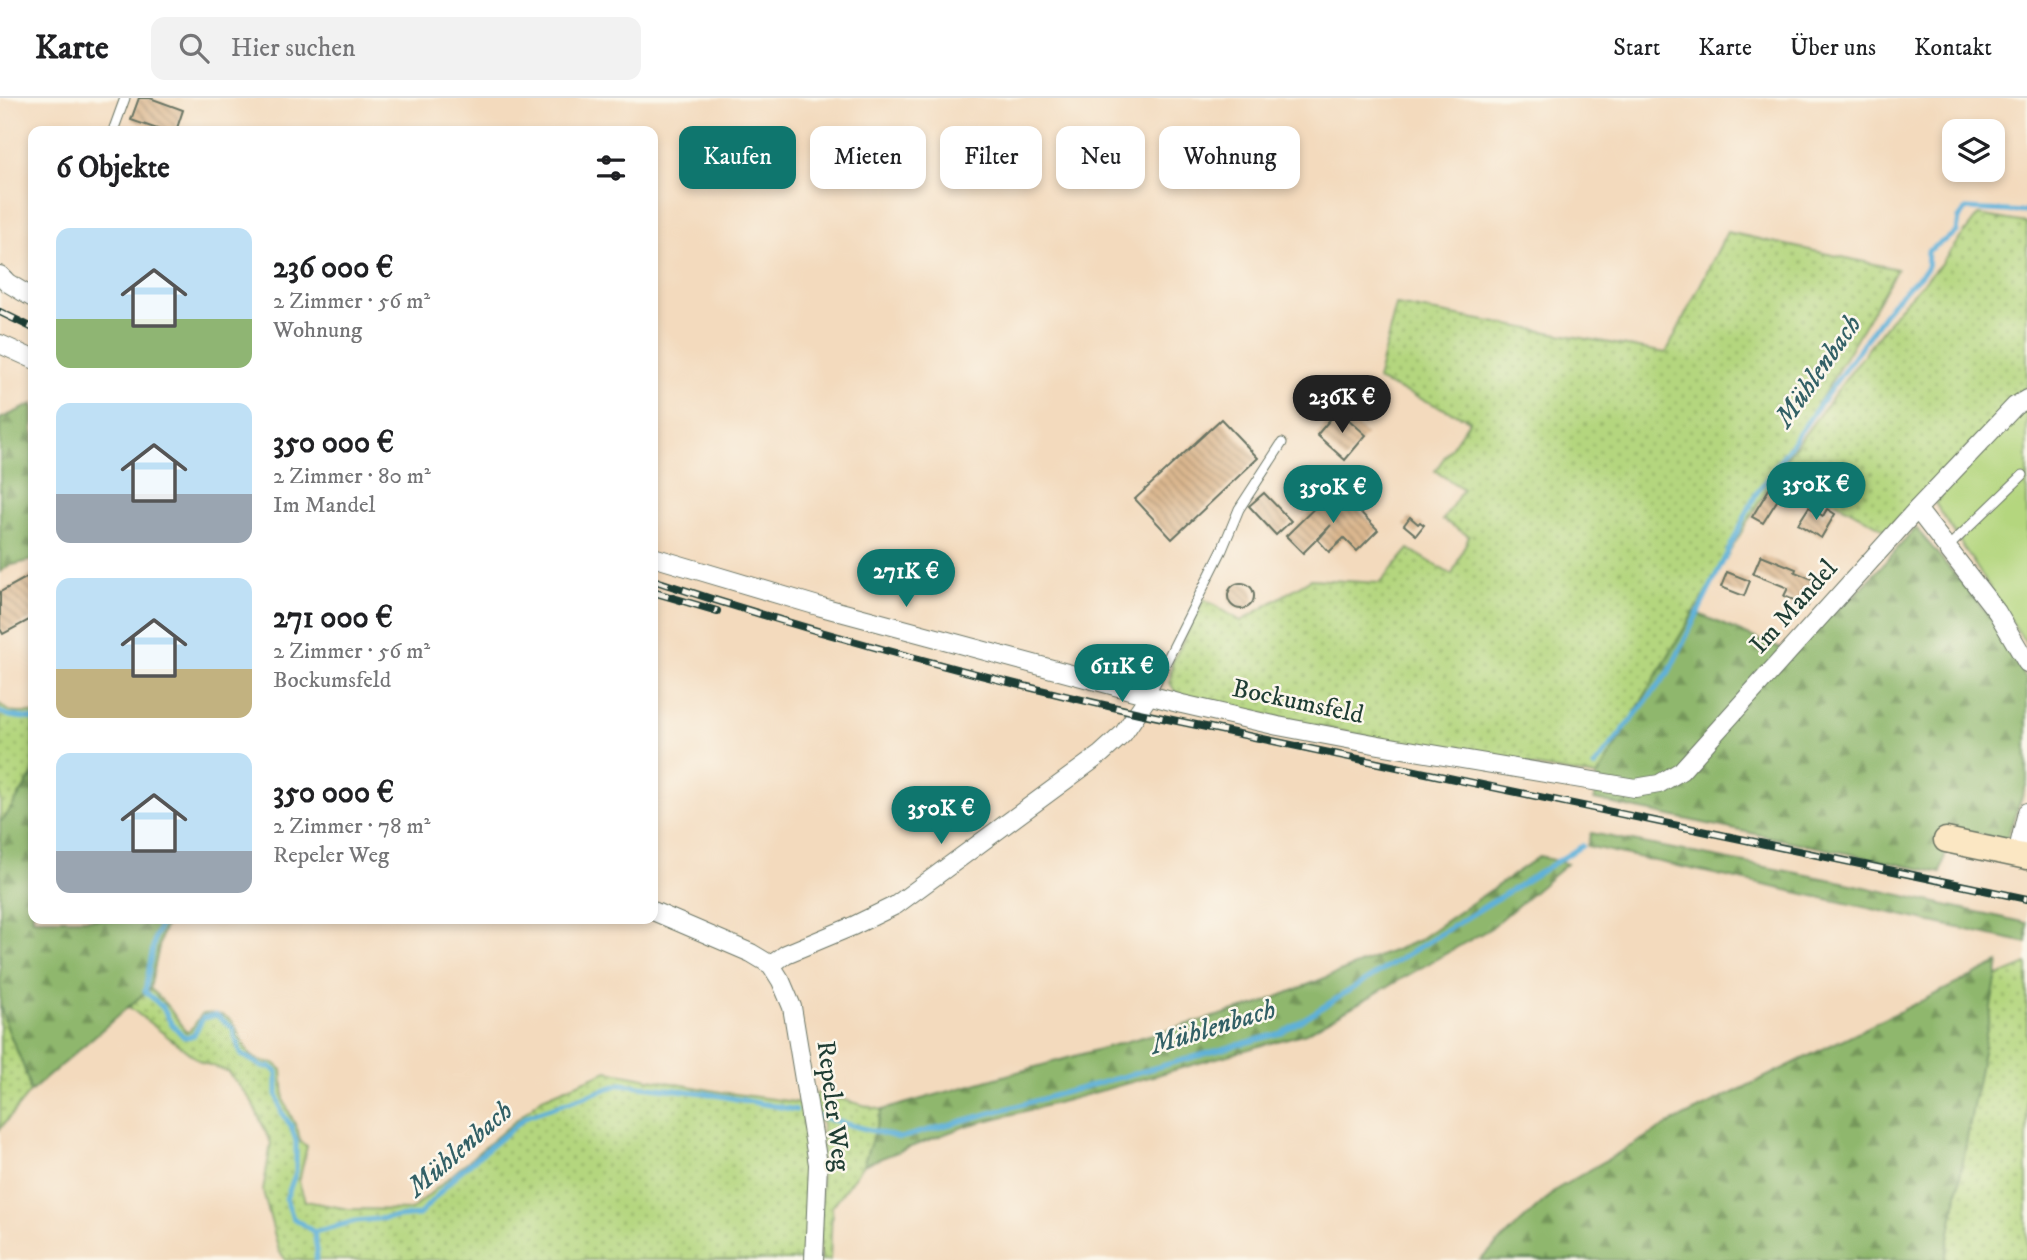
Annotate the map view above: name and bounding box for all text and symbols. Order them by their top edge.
search box [151,17,641,80]
text: Karte [35,28,109,69]
icon: search [175,29,213,67]
text: Hier suchen [231,32,356,65]
text: Start [1613,33,1660,63]
text: Karte [1698,33,1752,63]
text: Über uns [1790,33,1876,63]
text: Kontakt [1914,33,1992,63]
map controls [1942,119,2005,182]
button: layers [1942,119,2005,182]
chip: Kaufen [679,126,796,189]
chip: Mieten [810,126,926,189]
chip: Filter [940,126,1042,189]
chip: Neu [1056,126,1145,189]
chip: Wohnung [1159,126,1300,189]
icon: filters [592,149,630,187]
text: 6 Objekte [56,150,170,187]
text: 236 000 € [273,250,393,287]
icon: home [112,256,196,340]
text: 2 Zimmer · 56 m² [273,287,430,316]
water label: Mühlenbach [1766,308,1869,436]
text: Wohnung [273,316,362,345]
pin: 236K € [1285,376,1399,435]
text: 236K € [1309,383,1375,412]
text: 350 000 € [273,425,394,462]
icon: home [112,431,196,515]
text: 2 Zimmer · 80 m² [273,462,431,491]
pin: 350K € [1759,462,1873,522]
pin: 350K € [1276,466,1390,525]
text: 350K € [1783,470,1849,499]
text: 350K € [1300,473,1366,502]
text: Im Mandel [273,491,375,520]
pin: 271K € [849,550,963,609]
street label: Im Mandel [1743,553,1845,661]
text: 271K € [873,557,939,586]
text: 271 000 € [273,600,393,637]
icon: home [112,606,196,690]
text: 2 Zimmer · 56 m² [273,637,430,666]
pin: 611K € [1065,644,1179,704]
text: 611K € [1090,652,1154,681]
text: Bockumsfeld [273,666,391,695]
street label: Bockumsfeld [1229,672,1367,732]
text: 350 000 € [273,775,394,812]
icon: home [112,781,196,865]
pin: 350K € [884,786,998,846]
text: 350K € [908,794,974,823]
text: 2 Zimmer · 78 m² [273,812,431,841]
text: Repeler Weg [273,841,389,870]
water label: Mühlenbach [1144,991,1280,1063]
street label: Repeler Weg [809,1039,857,1174]
water label: Mühlenbach [398,1093,520,1206]

